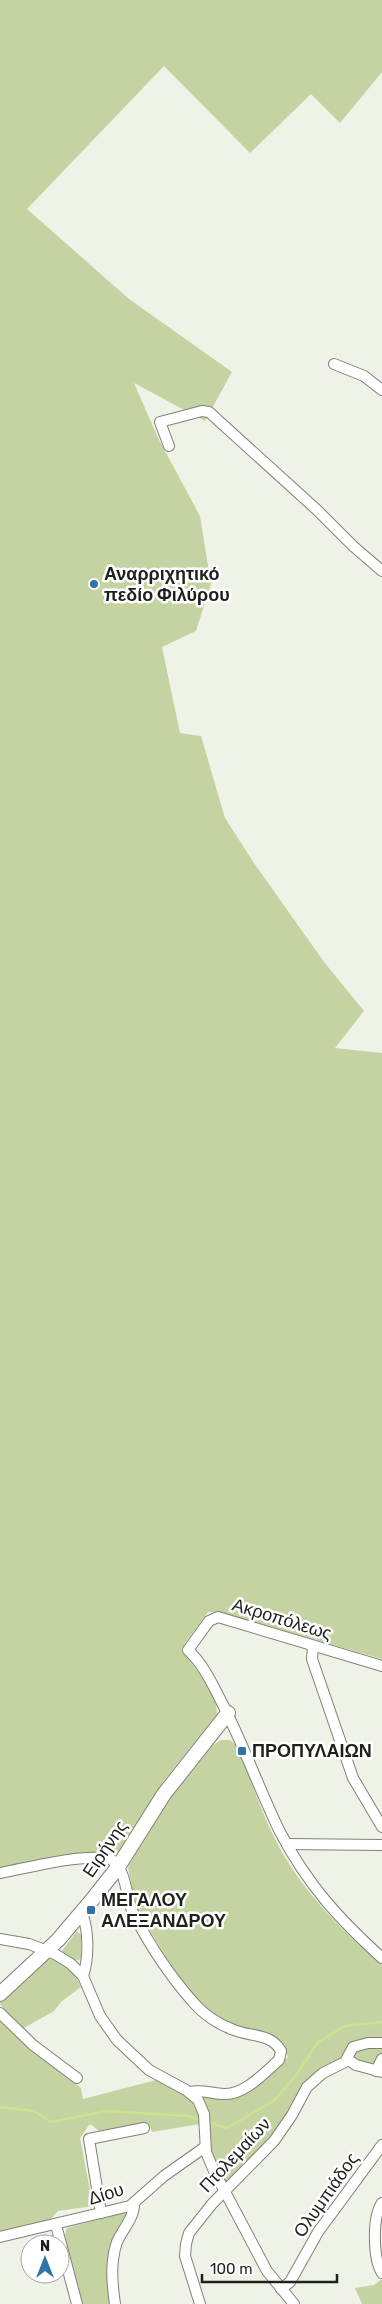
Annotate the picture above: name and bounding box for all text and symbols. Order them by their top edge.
place label: Αναρριχητικό πεδίο Φιλύρου [104,563,230,606]
marker: Αναρριχητικό πεδίο Φιλύρου [88,578,100,590]
street label: Ακροπόλεως [230,1593,335,1645]
place label: ΠΡΟΠΥΛΑΙΩΝ [252,1740,372,1762]
marker: ΠΡΟΠΥΛΑΙΩΝ [236,1745,248,1757]
street label: Ειρήνης [78,1816,132,1882]
place label: ΜΕΓΑΛΟΥ ΑΛΕΞΑΝΔΡΟΥ [101,1889,226,1932]
marker: ΜΕΓΑΛΟΥ ΑΛΕΞΑΝΔΡΟΥ [85,1904,97,1916]
street label: Πτολεμαίων [195,2113,275,2197]
street label: Ολυμπιάδος [289,2148,363,2242]
street label: Δίου [86,2178,126,2210]
north arrow [20,2234,70,2284]
text: N [40,2238,50,2255]
scale bar [202,2252,337,2284]
text: 100 m [210,2260,252,2278]

